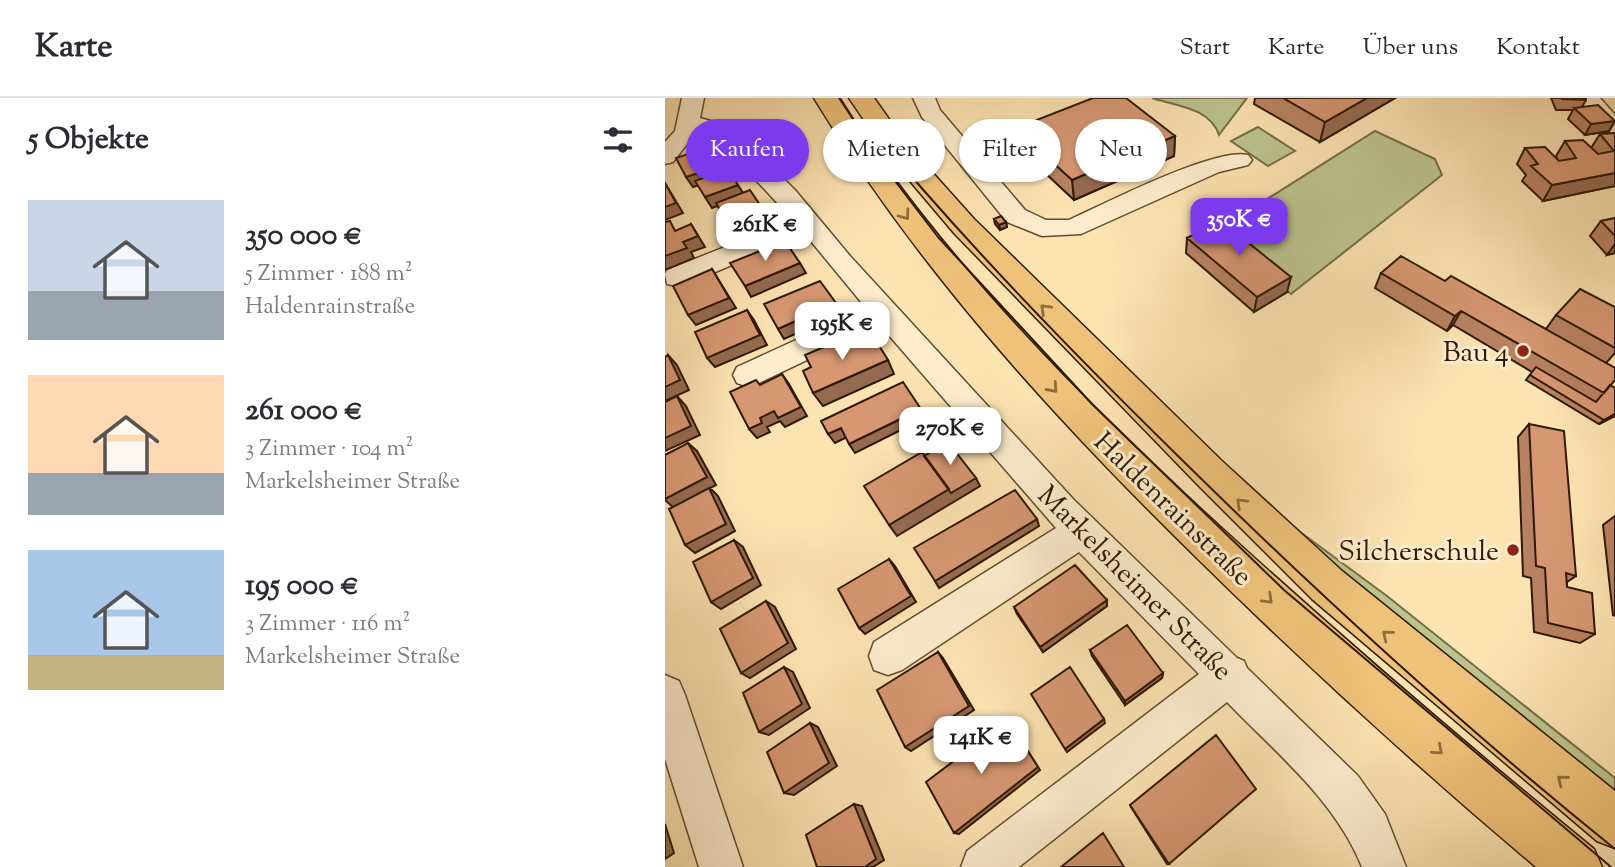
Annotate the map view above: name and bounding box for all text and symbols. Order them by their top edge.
text: Karte [35,24,113,72]
text: Start [1179,31,1230,65]
text: Karte [1268,31,1324,65]
text: Über uns [1362,31,1458,65]
text: Kontakt [1496,31,1580,65]
text: 5 Objekte [28,119,149,162]
chip: Kaufen [686,119,809,182]
chip: Mieten [823,119,945,182]
chip: Filter [959,119,1061,182]
chip: Neu [1075,119,1167,182]
icon: filters [599,121,637,159]
pin: 350K € [1182,198,1296,258]
pin: 261K € [708,204,822,263]
text: 350K € [1207,204,1272,237]
one-way arrow [897,207,910,220]
text: 261K € [732,209,798,242]
text: 350 000 € [245,215,362,258]
icon: home [84,228,168,312]
text: 5 Zimmer · 188 m² [245,258,413,291]
text: Haldenrainstraße [245,291,415,324]
pin: 195K € [785,302,899,362]
one-way arrow [1040,304,1053,317]
text: 195K € [811,308,873,341]
place label: Bau 4 [1443,334,1509,374]
marker: Bau 4 [1515,343,1531,359]
one-way arrow [1045,380,1057,393]
text: 261 000 € [245,390,363,433]
icon: home [84,403,168,487]
pin: 270K € [893,408,1007,467]
text: 270K € [915,413,985,446]
street label: Haldenrainstraße [1084,424,1260,596]
text: 3 Zimmer · 104 m² [245,433,413,466]
text: Markelsheimer Straße [245,466,460,499]
street label: Markelsheimer Straße [1027,477,1241,691]
one-way arrow [1236,499,1249,512]
place label: Silcherschule [1338,533,1499,573]
marker: Silcherschule [1505,542,1521,558]
text: 195 000 € [245,565,359,608]
icon: home [84,578,168,662]
one-way arrow [1260,590,1273,603]
text: 3 Zimmer · 116 m² [245,608,410,641]
one-way arrow [1382,631,1395,643]
text: Markelsheimer Straße [245,641,460,674]
pin: 141K € [924,716,1038,776]
text: 141K € [950,722,1012,755]
one-way arrow [1430,742,1443,754]
one-way arrow [1558,775,1570,788]

